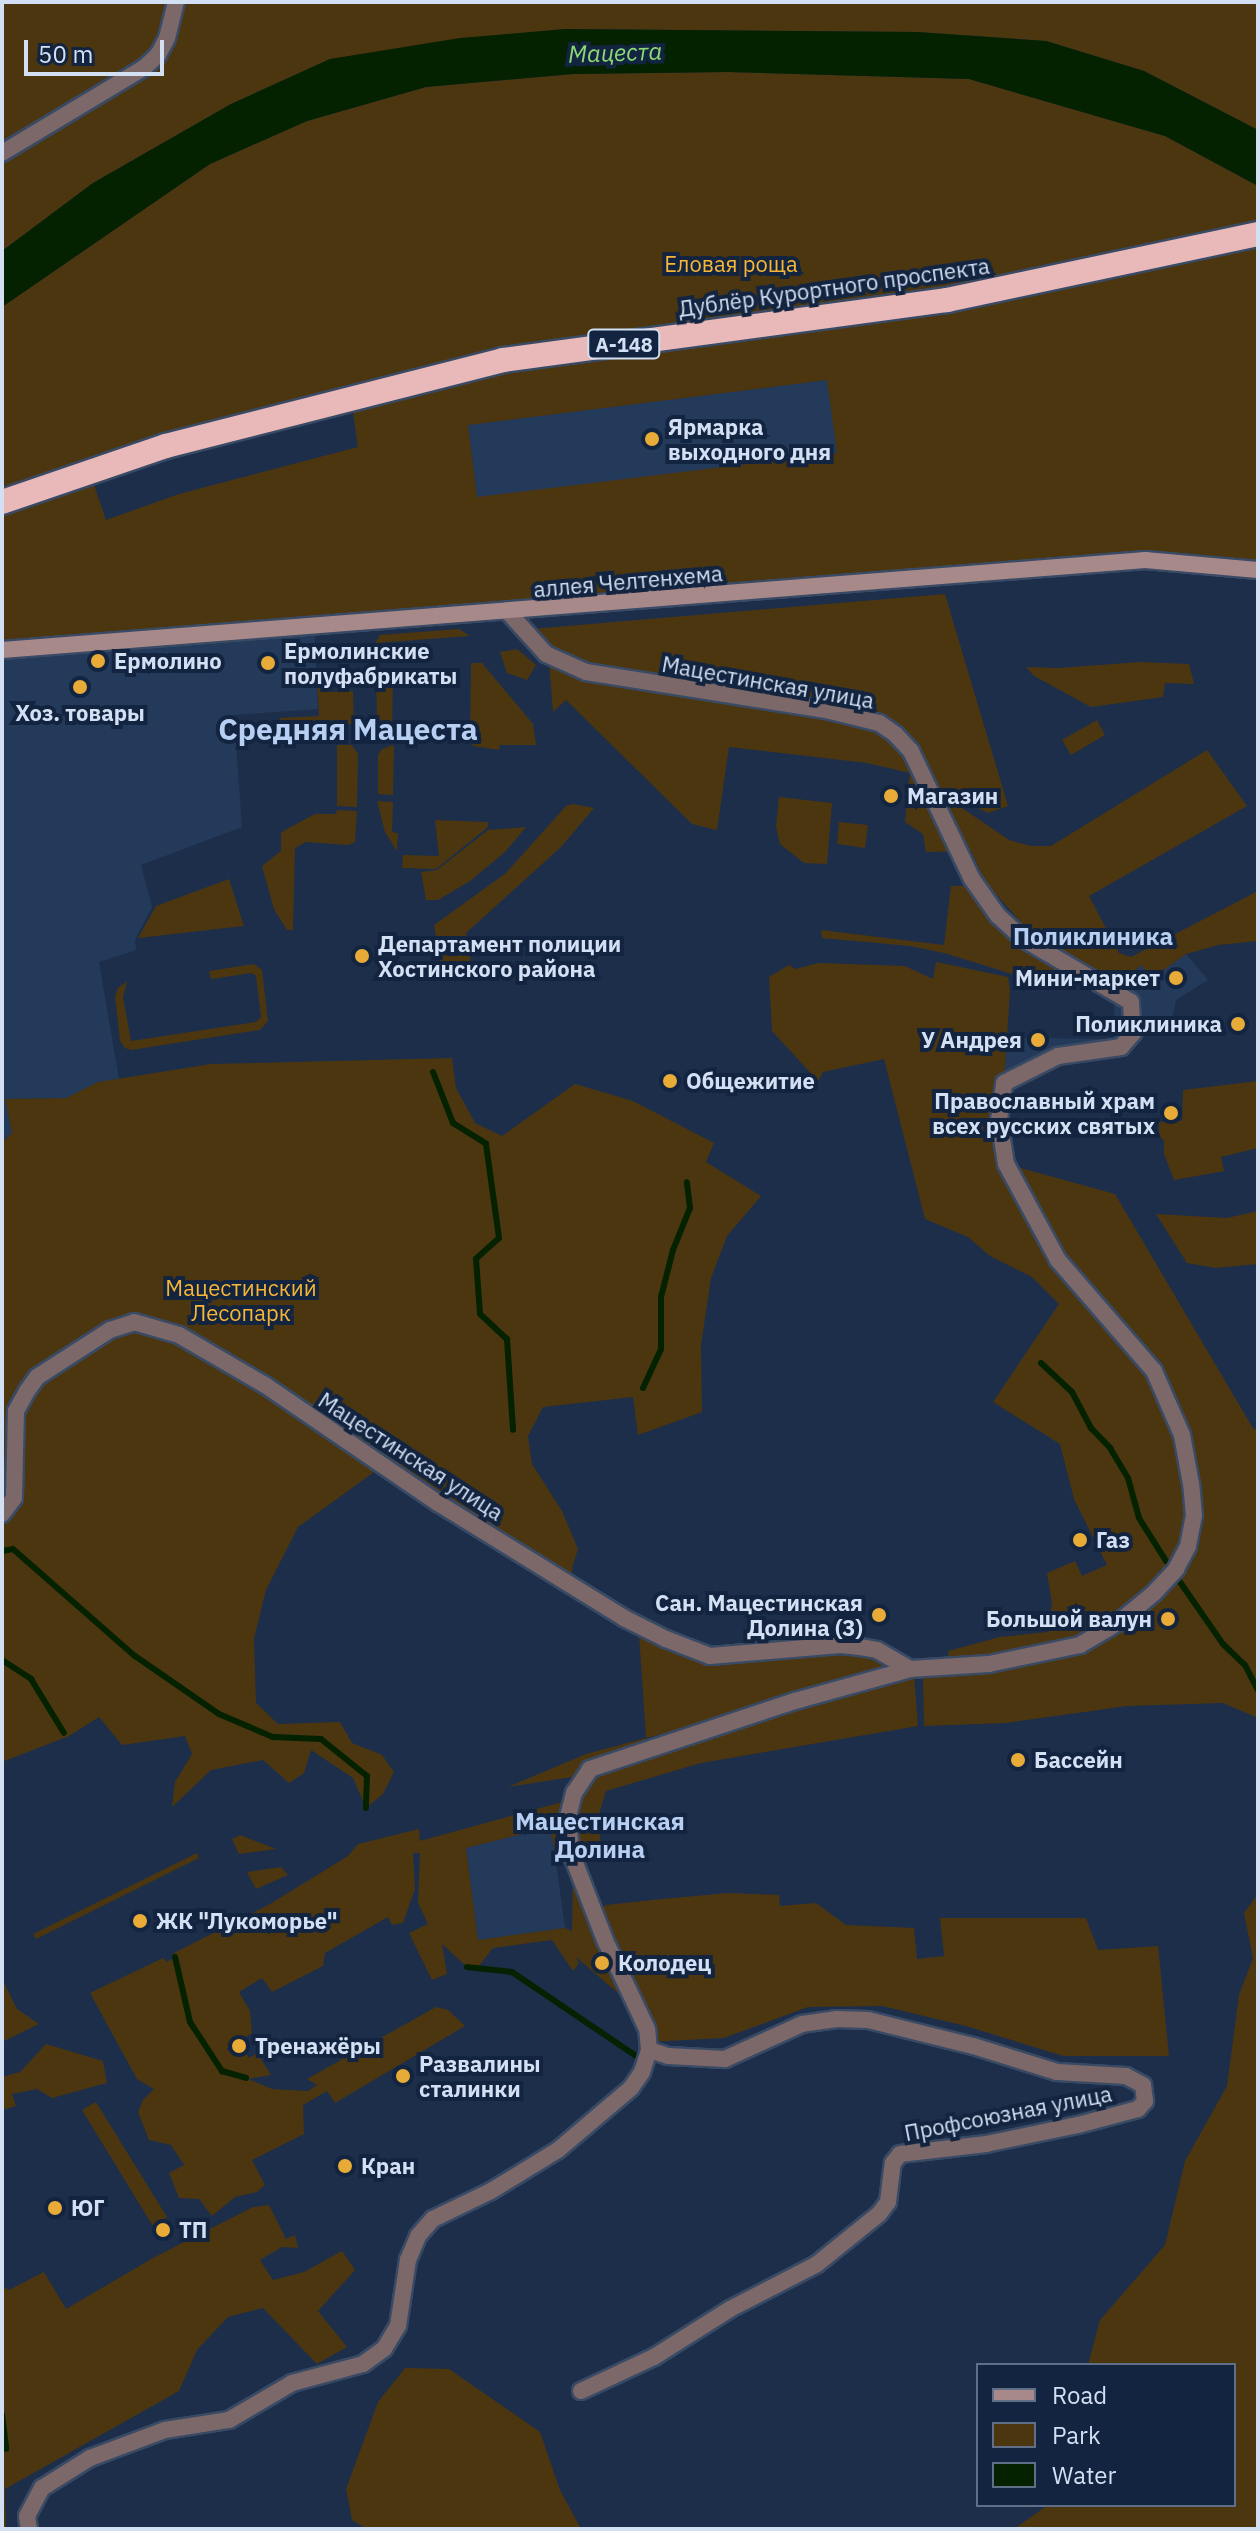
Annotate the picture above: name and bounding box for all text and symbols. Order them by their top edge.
scale bar [28,24,168,74]
water label: Мацеста [567,37,663,69]
text: 50 m [38,38,93,70]
park label: Еловая роща [664,251,798,277]
street label: Дублёр Курортного проспекта [677,252,991,322]
road number: А-148 [586,328,662,360]
place label: Ярмарка выходного дня [668,413,831,464]
marker: Ярмарка выходного дня [643,430,661,448]
street label: аллея Челтенхема [532,560,724,602]
place label: Ермолинские полуфабрикаты [284,637,457,688]
place label: Ермолино [114,648,222,674]
street label: Мацестинская улица [660,650,876,714]
marker: Ермолино [89,652,107,670]
marker: Ермолинские полуфабрикаты [259,654,277,672]
marker: Хоз. товары [71,678,89,696]
place label: Хоз. товары [15,700,145,726]
district label: Средняя Мацеста [218,711,478,747]
place label: Магазин [907,783,998,809]
marker: Магазин [882,787,900,805]
district label: Поликлиника [1013,923,1173,951]
place label: Департамент полиции Хостинского района [378,930,621,982]
marker: Департамент полиции Хостинского района [353,947,371,965]
place label: Мини-маркет [1015,965,1160,991]
marker: Мини-маркет [1167,969,1185,987]
place label: Поликлиника [1075,1011,1222,1037]
marker: Поликлиника [1229,1015,1247,1033]
place label: У Андрея [921,1027,1022,1053]
marker: У Андрея [1029,1031,1047,1049]
place label: Общежитие [686,1068,815,1094]
marker: Общежитие [661,1072,679,1090]
place label: Православный храм всех русских святых [932,1087,1155,1138]
marker: Православный храм всех русских святых [1162,1104,1180,1122]
park label: Мацестинский Лесопарк [165,1274,317,1326]
street label: Мацестинская улица [314,1386,508,1526]
place label: Газ [1096,1527,1130,1553]
marker: Газ [1071,1531,1089,1549]
place label: Сан. Мацестинская Долина (3) [655,1589,863,1640]
marker: Сан. Мацестинская Долина (3) [870,1606,888,1624]
place label: Большой валун [986,1606,1152,1632]
marker: Большой валун [1159,1610,1177,1628]
place label: Бассейн [1034,1747,1123,1773]
marker: Бассейн [1009,1751,1027,1769]
district label: Мацестинская Долина [515,1808,685,1864]
place label: ЖК "Лукоморье" [156,1908,337,1934]
marker: ЖК "Лукоморье" [131,1912,149,1930]
place label: Колодец [618,1950,711,1976]
marker: Колодец [593,1954,611,1972]
place label: Тренажёры [255,2033,381,2059]
marker: Тренажёры [230,2037,248,2055]
place label: Развалины сталинки [419,2050,541,2102]
marker: Развалины сталинки [394,2067,412,2085]
street label: Профсоюзная улица [902,2080,1114,2146]
place label: Кран [361,2153,415,2179]
marker: Кран [336,2157,354,2175]
place label: ЮГ [71,2195,105,2221]
marker: ЮГ [46,2199,64,2217]
place label: ТП [179,2217,207,2243]
marker: ТП [154,2221,172,2239]
legend [976,2363,1236,2507]
text: Road [1052,2379,1107,2411]
text: Park [1052,2419,1101,2451]
text: Water [1052,2459,1116,2491]

